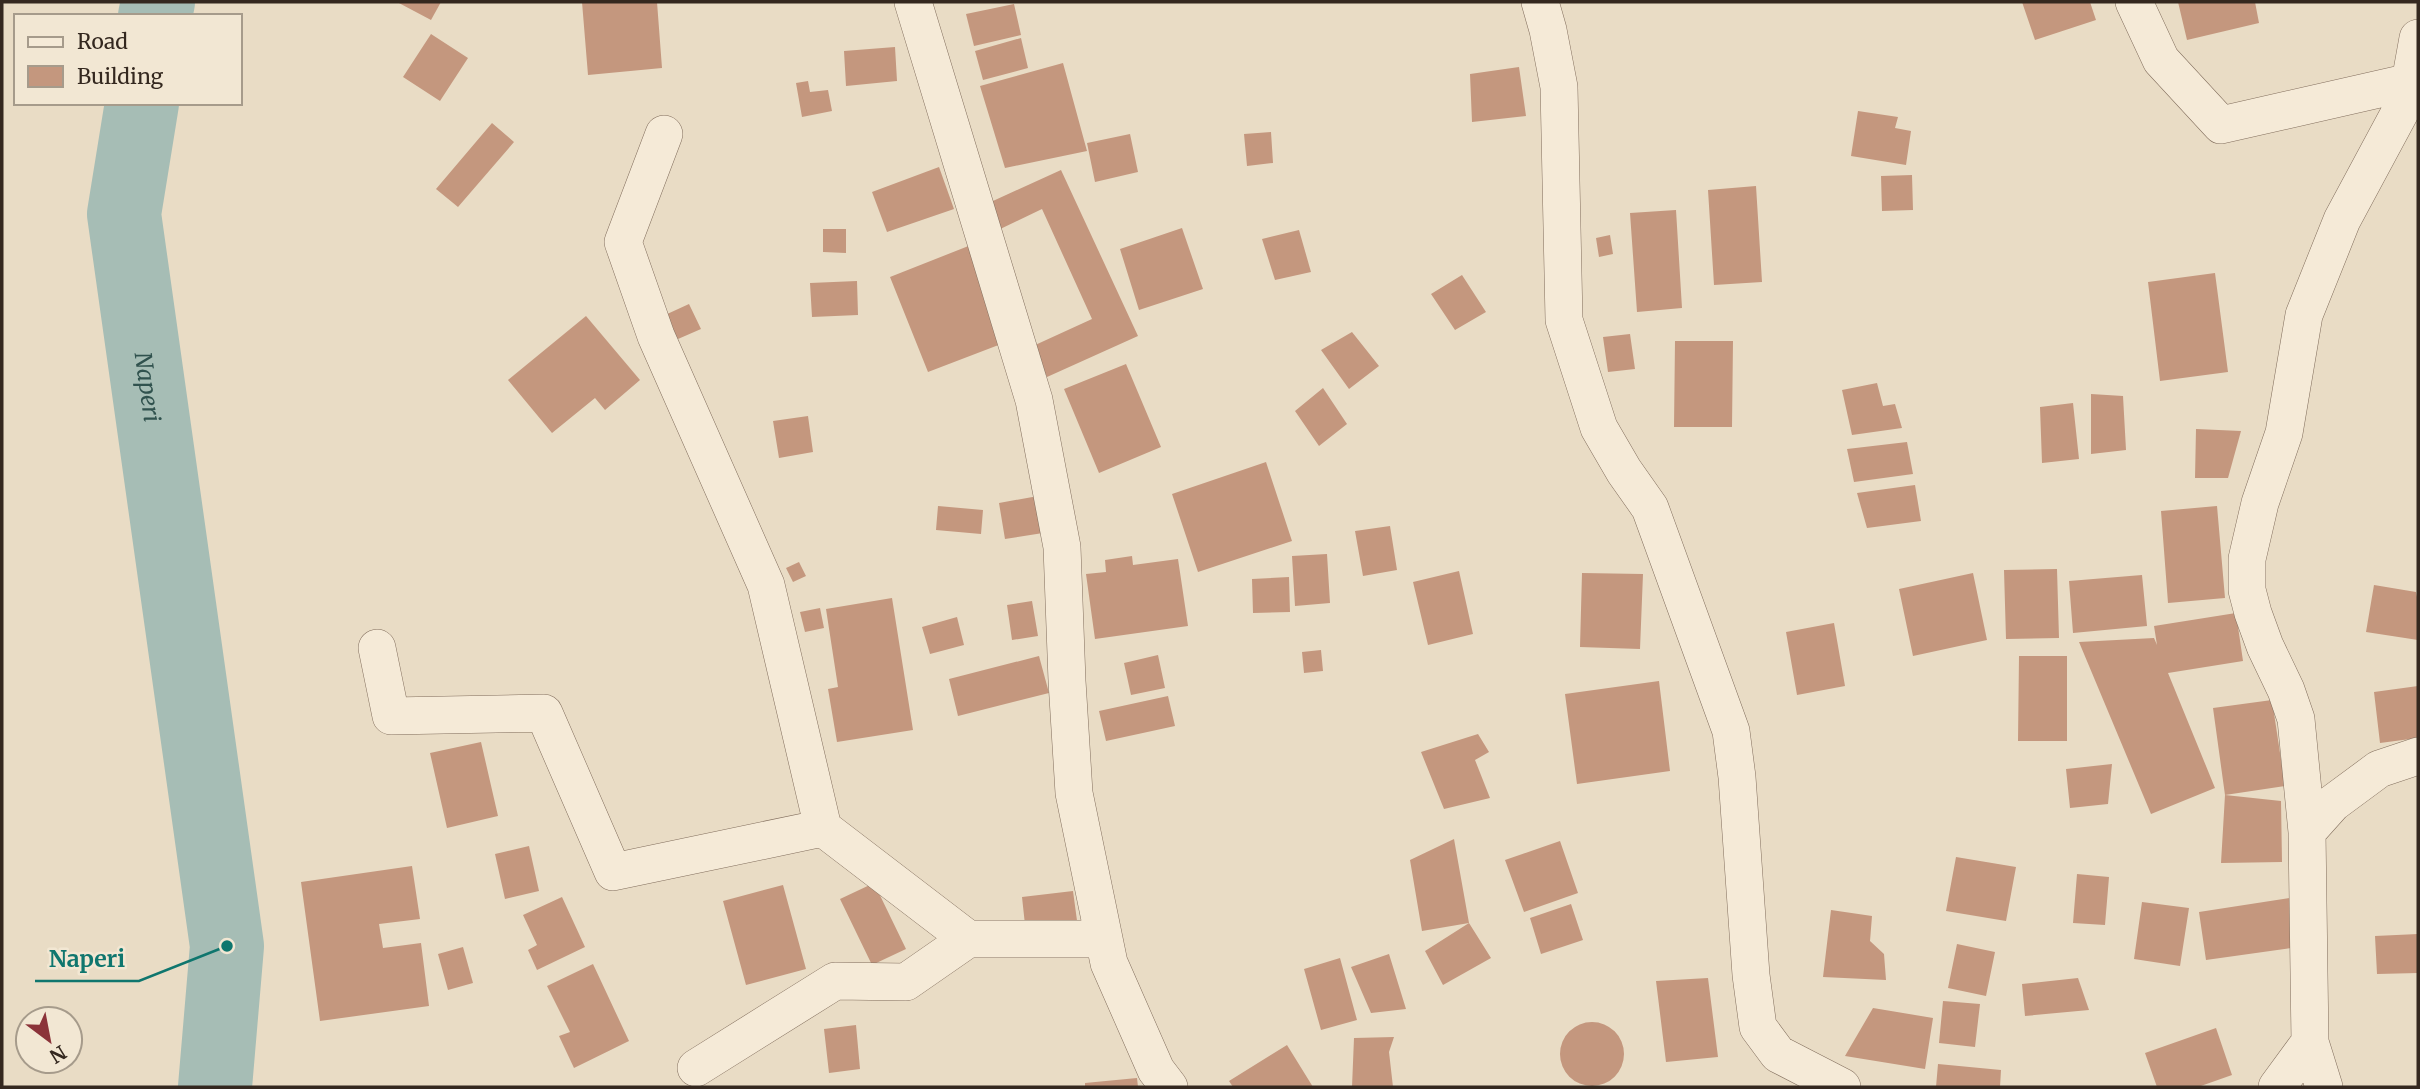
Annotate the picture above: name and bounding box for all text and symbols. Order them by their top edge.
legend [14,14,242,105]
text: Road [77,28,128,55]
text: Building [77,63,164,90]
water label: Naperi [129,350,168,424]
callout: Naperi [35,937,139,981]
text: Naperi [49,944,125,973]
north arrow [14,1005,84,1075]
text: N [45,1040,71,1069]

